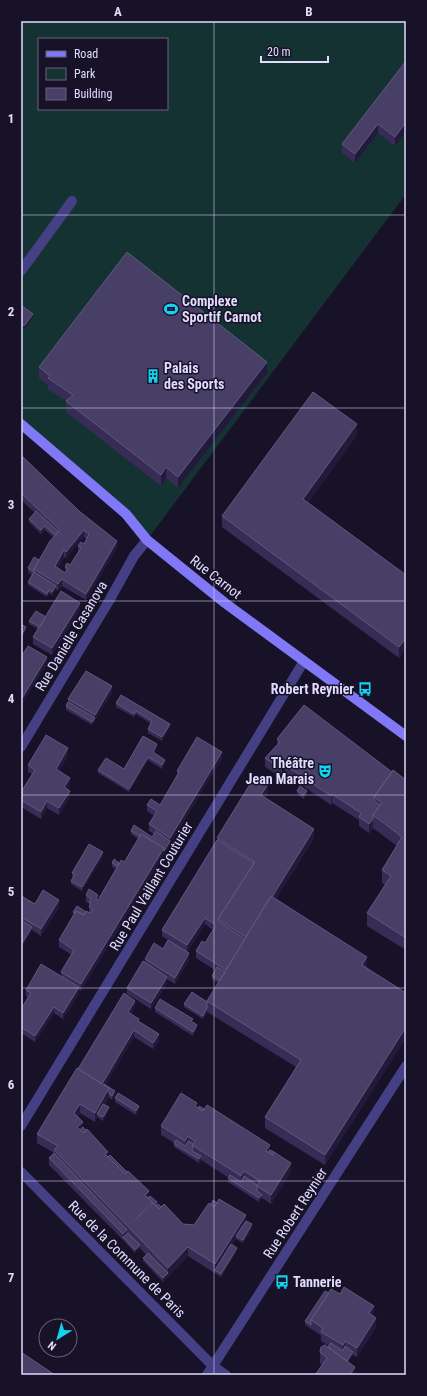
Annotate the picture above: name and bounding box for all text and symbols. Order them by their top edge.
text: A [114,4,122,19]
text: B [305,4,313,19]
legend [38,38,168,110]
scale bar [261,38,328,64]
text: 20 m [267,45,291,59]
text: Road [74,47,98,61]
text: Park [74,67,96,81]
text: Building [74,87,112,101]
text: 1 [8,111,14,126]
place label: Complexe Sportif Carnot [182,293,261,325]
sports icon: Complexe Sportif Carnot [163,301,179,317]
text: 2 [8,304,15,319]
place label: Palais des Sports [164,360,224,392]
building icon: Palais des Sports [145,368,161,384]
text: 3 [8,497,14,512]
street label: Rue Carnot [187,552,245,602]
street label: Rue Danielle Casanova [32,578,110,694]
place label: Robert Reynier [271,681,354,697]
bus stop icon: Robert Reynier [357,681,373,697]
text: 4 [8,691,15,706]
place label: Théâtre Jean Marais [246,755,314,787]
theatre icon: Théâtre Jean Marais [317,763,333,779]
street label: Rue Paul Vaillant Couturier [106,819,196,953]
text: 5 [8,884,15,899]
text: 6 [8,1077,15,1092]
street label: Rue Robert Reynier [260,1165,330,1261]
street label: Rue de la Commune de Paris [65,1197,189,1321]
text: 7 [8,1270,15,1285]
bus stop icon: Tannerie [274,1274,290,1290]
place label: Tannerie [293,1274,342,1290]
north arrow [38,1318,78,1358]
text: N [45,1338,59,1353]

